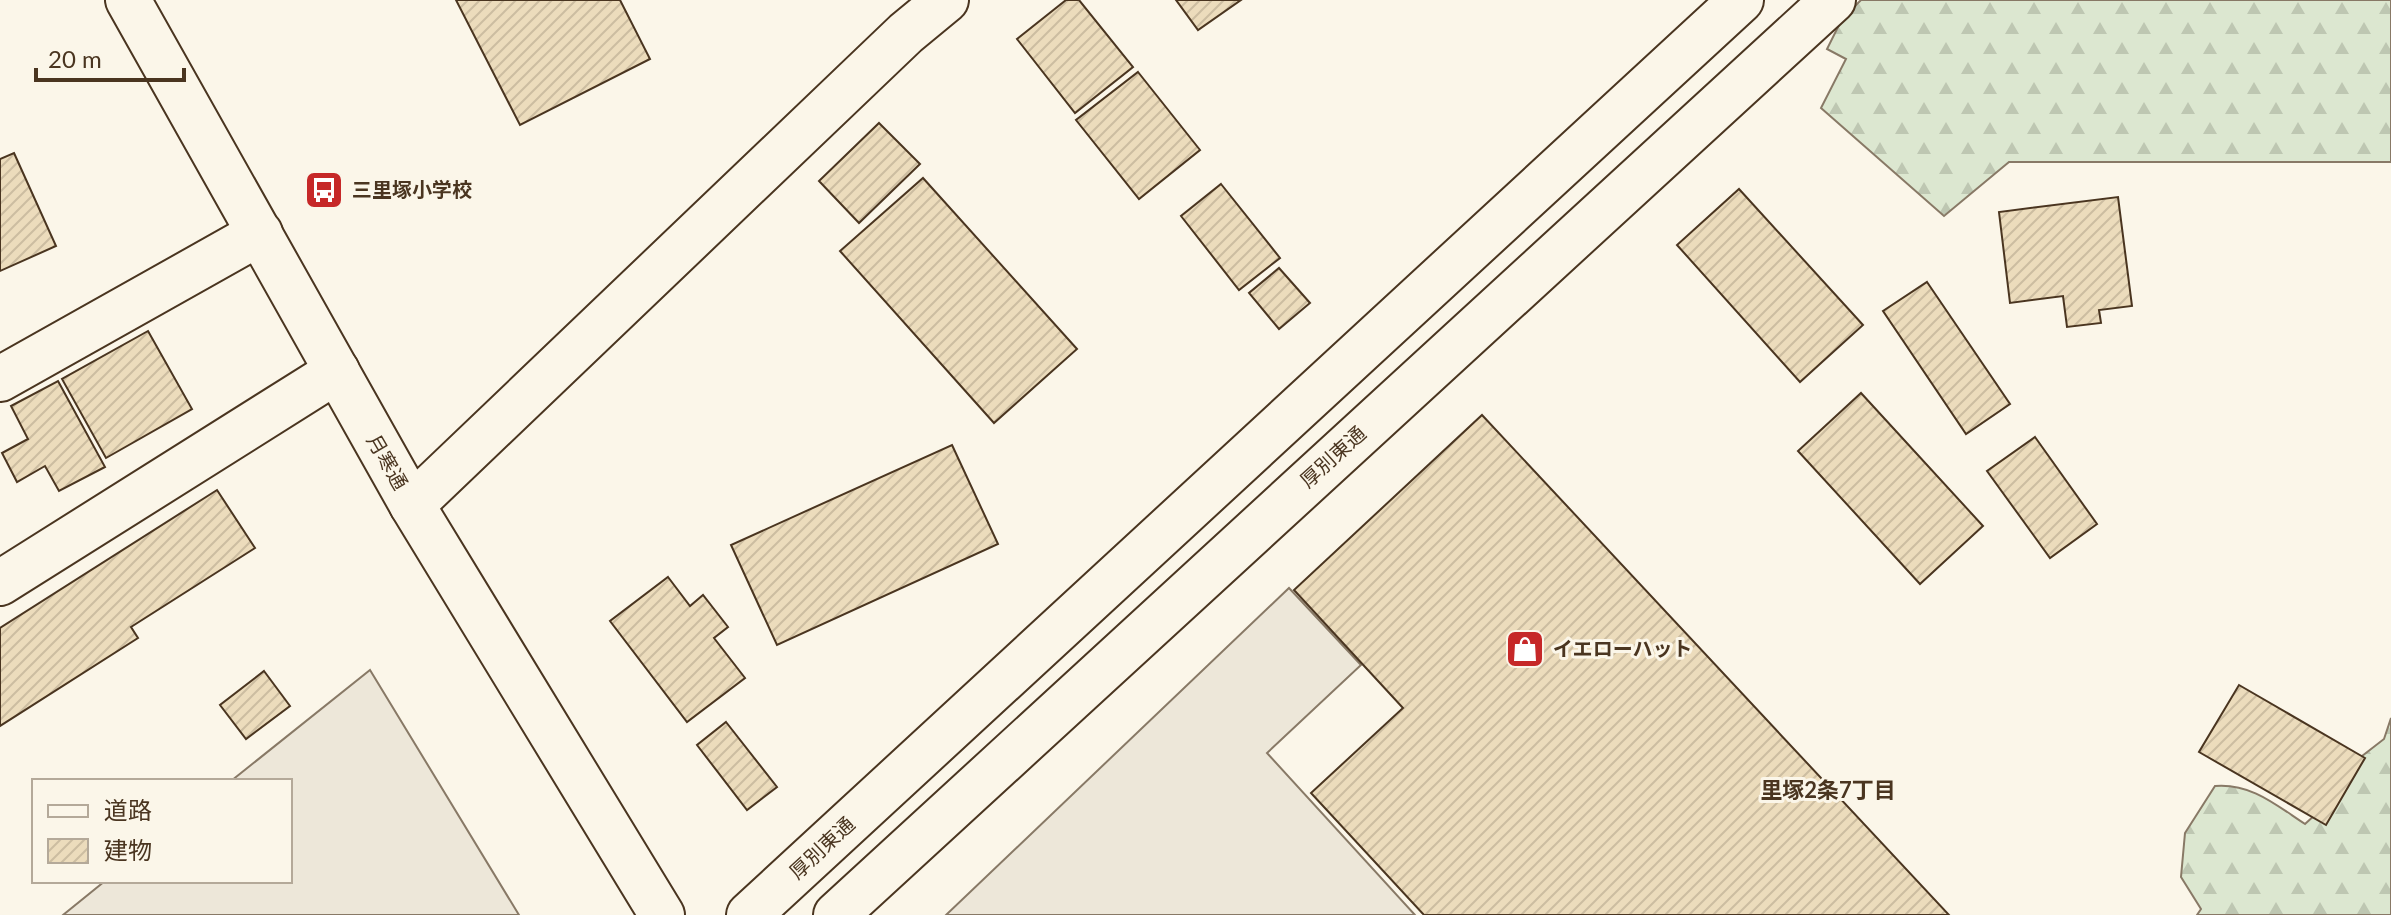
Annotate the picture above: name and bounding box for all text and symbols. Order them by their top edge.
scale bar [36,32,184,82]
text: 20 m [48,44,102,73]
bus stop icon: 三里塚小学校 [303,169,345,211]
place label: 三里塚小学校 [352,177,472,201]
street label: 厚別東通 [1295,421,1370,492]
street label: 月寒通 [362,430,413,493]
shop icon: イエローハット [1504,628,1546,670]
place label: イエローハット [1553,636,1692,660]
district label: 里塚2条7丁目 [1760,776,1896,803]
legend [32,779,292,883]
text: 道路 [104,795,152,824]
street label: 厚別東通 [784,811,859,883]
text: 建物 [104,835,152,864]

